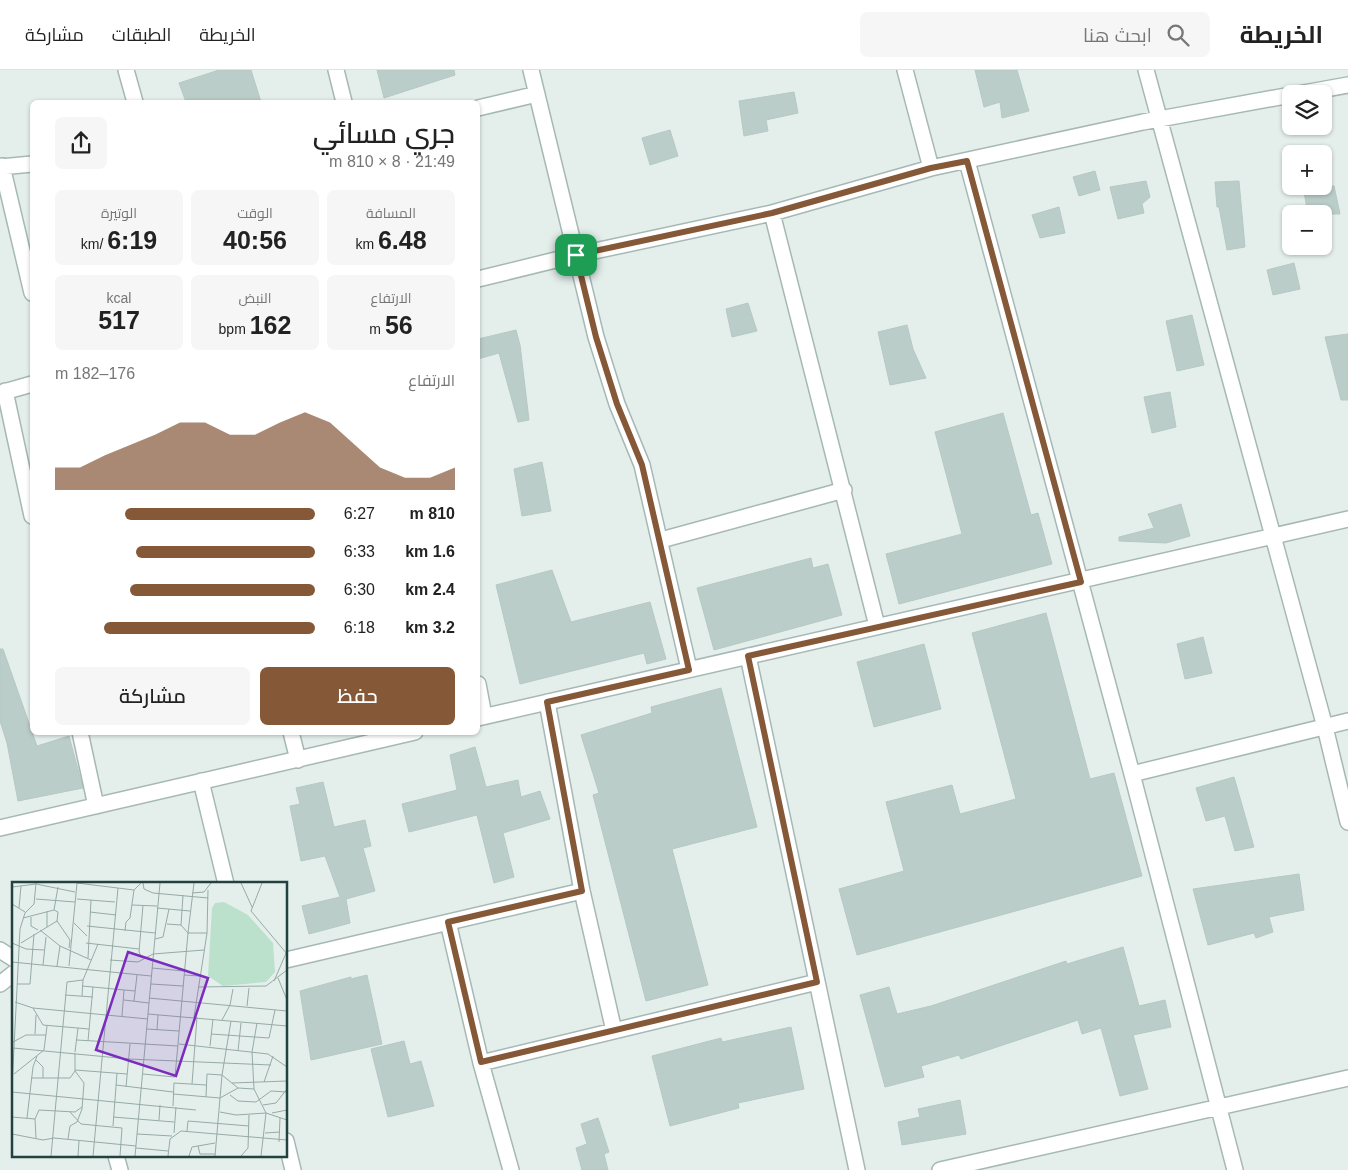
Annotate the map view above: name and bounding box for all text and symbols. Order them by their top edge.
search box [860,12,1210,57]
icon: search [1164,21,1192,49]
text: الخريطة [1240,21,1323,48]
text: مشاركة [25,25,84,45]
text: الطبقات [112,25,171,45]
text: الخريطة [199,25,256,45]
text: ابحث هنا [1083,25,1152,46]
map controls [1282,85,1332,255]
button: layers [1282,85,1332,135]
button: share [55,117,107,169]
text: جري مسائي [313,118,455,149]
button: + [1282,145,1332,195]
text: 21:49 · 8 × 810 m [329,153,455,170]
text: الوتيرة [101,205,137,221]
text: الوقت [237,205,273,221]
text: المسافة [366,205,416,221]
button: − [1282,205,1332,255]
text: 6:19 [107,226,157,254]
text: 40:56 [223,226,287,254]
text: 6.48 [378,226,427,254]
pin [555,234,597,276]
text: /km [81,236,107,252]
text: km [355,236,378,252]
icon: arrive [562,241,590,269]
text: kcal [107,290,131,306]
text: النبض [239,290,271,306]
text: الارتفاع [370,290,412,306]
text: 517 [98,306,140,334]
text: 162 [250,311,291,339]
text: 56 [385,311,413,339]
text: bpm [219,321,250,337]
text: m [369,321,385,337]
text: 176–182 m [55,365,135,382]
text: الارتفاع [408,372,455,389]
text: 6:27 [344,505,375,522]
text: 810 m [410,505,455,522]
text: 6:33 [344,543,375,560]
text: 1.6 km [405,543,455,560]
text: 6:30 [344,581,375,598]
text: 2.4 km [405,581,455,598]
text: 6:18 [344,619,375,636]
text: 3.2 km [405,619,455,636]
button: مشاركة [55,667,250,725]
button: حفظ [260,667,455,725]
inset map [12,882,288,1158]

